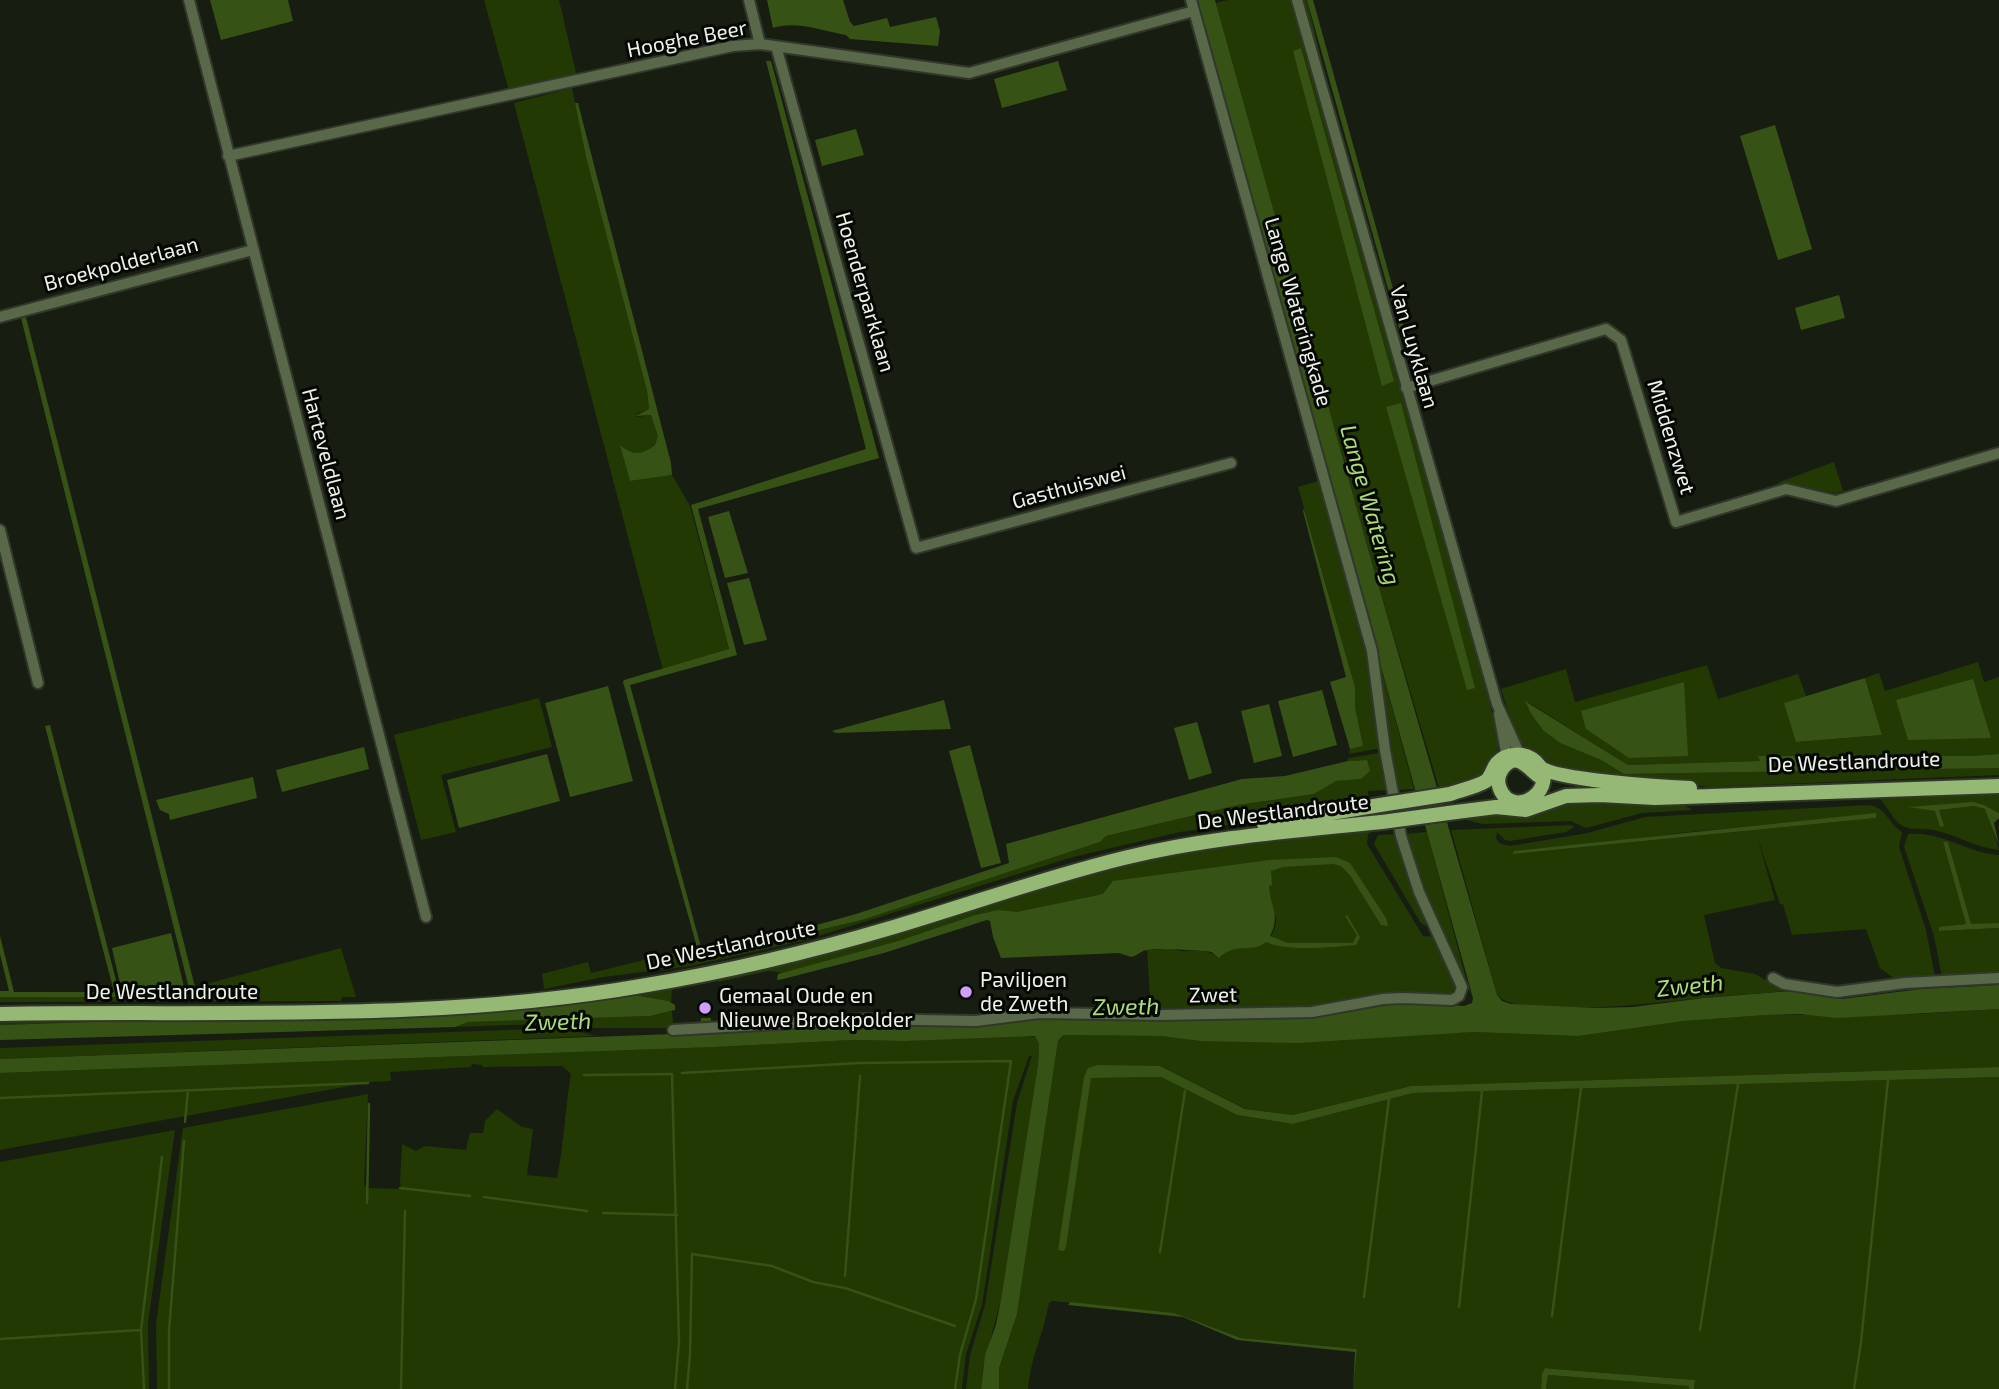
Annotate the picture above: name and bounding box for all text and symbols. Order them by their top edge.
street label: Hooghe Beer [625,15,749,63]
street label: Hoenderparklaan [830,209,900,375]
street label: Lange Wateringkade [1259,214,1337,410]
street label: Broekpolderlaan [41,231,201,297]
street label: Van Luyklaan [1384,283,1444,411]
street label: Middenzwet [1642,377,1700,497]
street label: Harteveldlaan [296,385,356,523]
water label: Lange Watering [1334,422,1406,588]
street label: Gasthuiswei [1009,460,1129,514]
street label: De Westlandroute [1767,746,1941,778]
street label: De Westlandroute [1196,789,1370,835]
street label: De Westlandroute [644,915,818,975]
place label: Paviljoen de Zweth [980,967,1068,1017]
water label: Zweth [1655,969,1725,1003]
street label: De Westlandroute [86,979,258,1005]
street label: Zwet [1189,982,1237,1008]
place label: Gemaal Oude en Nieuwe Broekpolder [719,983,913,1033]
marker: Paviljoen de Zweth [958,984,974,1000]
water label: Zweth [1092,993,1160,1021]
marker: Gemaal Oude en Nieuwe Broekpolder [697,1000,713,1016]
water label: Zweth [524,1007,592,1037]

